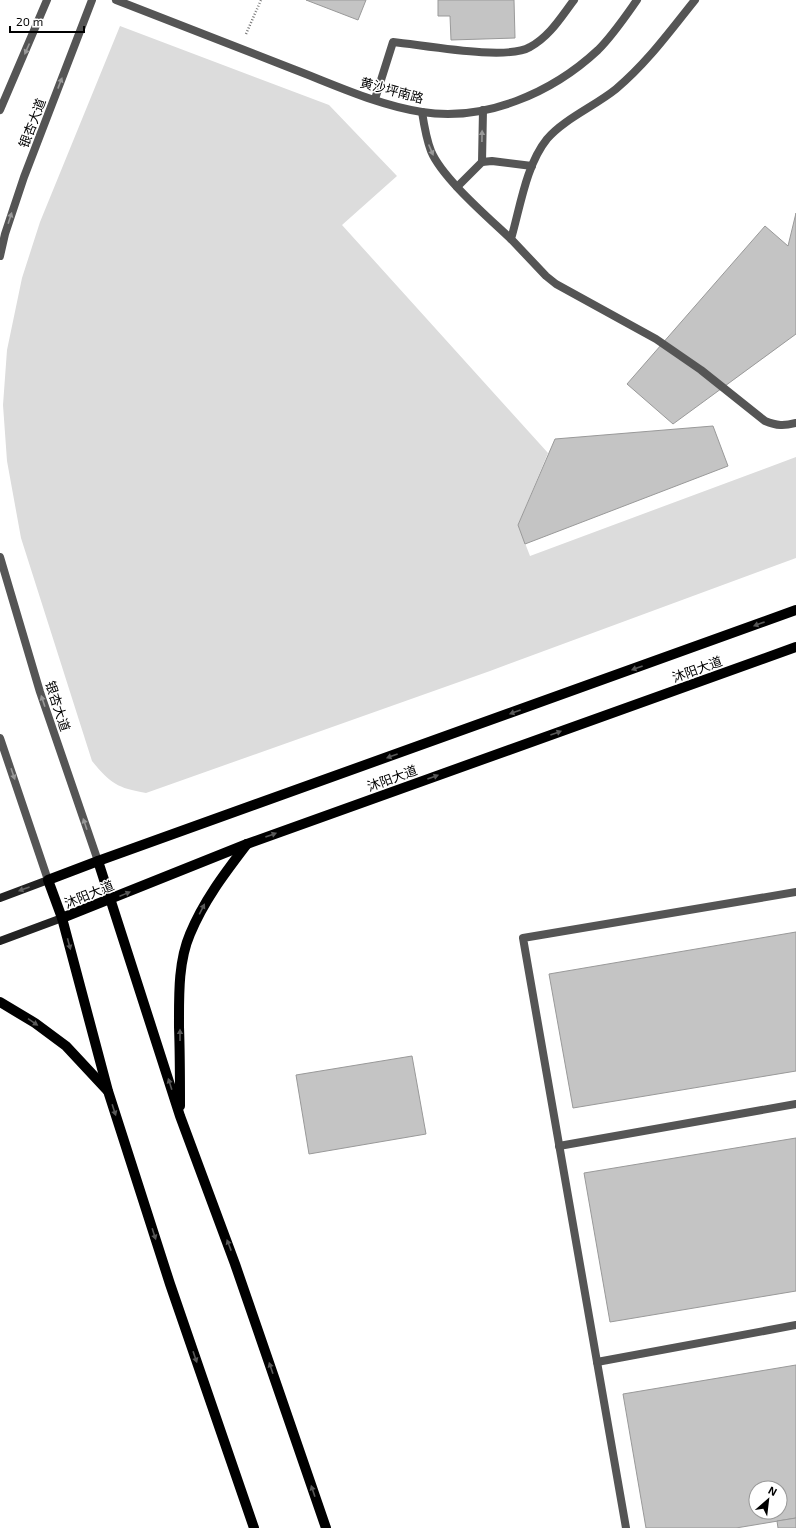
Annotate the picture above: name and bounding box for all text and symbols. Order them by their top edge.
scale bar [10,8,84,34]
text: 20 m [16,14,43,28]
one-way arrow [24,43,30,55]
street label: 黄沙坪南路 [359,74,425,106]
one-way arrow [58,77,64,89]
street label: 银杏大道 [15,96,49,150]
one-way arrow [479,129,485,142]
one-way arrow [428,144,434,155]
one-way arrow [8,212,14,224]
one-way arrow [753,621,765,627]
street label: 沐阳大道 [670,653,724,685]
one-way arrow [631,665,643,671]
street label: 银杏大道 [42,679,74,733]
one-way arrow [40,695,46,707]
one-way arrow [508,709,520,715]
one-way arrow [550,730,562,736]
one-way arrow [386,753,398,759]
street label: 沐阳大道 [365,762,419,794]
one-way arrow [10,769,16,781]
one-way arrow [428,774,440,780]
one-way arrow [82,818,88,830]
one-way arrow [266,832,278,838]
street label: 沐阳大道 [62,877,116,911]
one-way arrow [18,887,30,893]
one-way arrow [119,890,131,896]
one-way arrow [199,903,205,915]
one-way arrow [66,938,72,950]
one-way arrow [28,1018,38,1026]
one-way arrow [176,1029,183,1041]
one-way arrow [166,1077,172,1089]
one-way arrow [111,1104,117,1116]
one-way arrow [151,1228,157,1240]
one-way arrow [225,1239,231,1251]
one-way arrow [192,1351,198,1363]
one-way arrow [268,1362,274,1374]
north arrow [748,1480,788,1520]
text: N [766,1483,780,1498]
one-way arrow [310,1485,316,1497]

